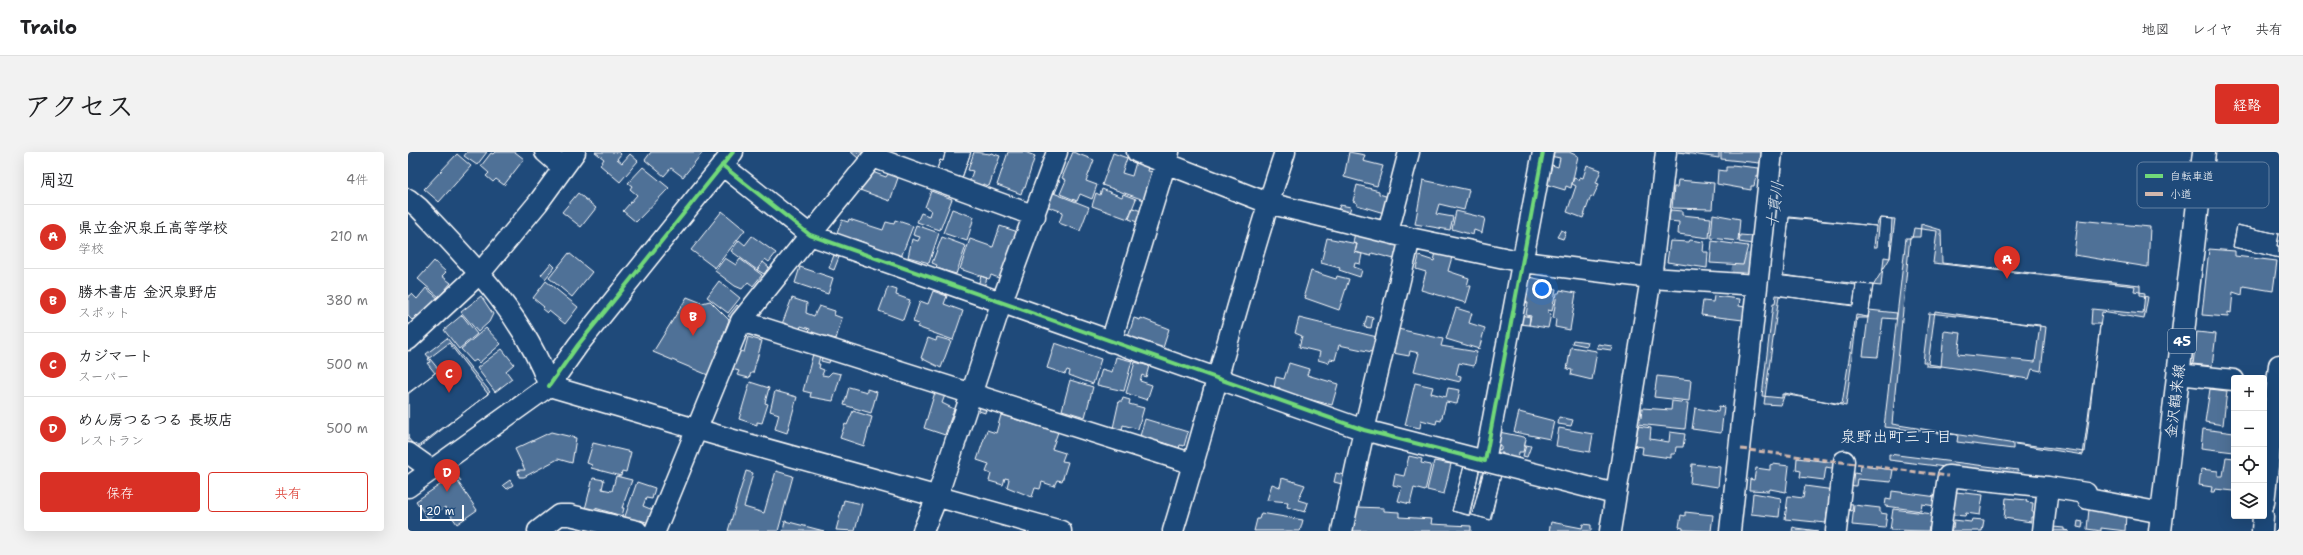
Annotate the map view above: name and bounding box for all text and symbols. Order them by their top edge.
text: Trailo [20,15,77,40]
text: 地図 [2142,20,2170,38]
text: レイヤ [2192,20,2233,38]
text: 共有 [2255,20,2283,38]
button: 経路 [2215,84,2279,124]
text: アクセス [24,87,134,125]
legend [2137,162,2269,208]
text: 周辺 [40,169,74,191]
text: 自転車道 [2170,169,2214,184]
text: 4件 [346,171,368,188]
water label: 十貫川 [1761,180,1788,230]
text: 小道 [2170,187,2192,202]
text: 県立金沢泉丘高等学校 [78,218,228,238]
text: A [48,228,58,245]
text: 210 m [330,228,368,245]
text: 学校 [78,240,104,257]
pin: A [1994,246,2020,279]
your location [1532,279,1552,299]
text: 勝木書店 金沢泉野店 [78,282,218,302]
text: B [49,292,57,309]
text: 380 m [326,292,368,309]
pin: B [680,303,706,336]
text: スポット [78,304,130,321]
road number: 45 [2168,329,2196,353]
text: カジマート [78,346,153,366]
text: C [49,356,57,373]
text: 500 m [326,356,368,373]
pin: C [436,360,462,393]
street label: 金沢鶴来線 [2161,363,2189,439]
text: スーパー [78,368,129,385]
map controls [2231,375,2267,519]
button: + [2231,375,2267,411]
text: めん房つるつる 長坂店 [78,410,233,430]
button: − [2231,411,2267,447]
text: D [48,420,58,437]
text: 500 m [326,420,368,437]
district label: 泉野出町三丁目 [1840,426,1952,447]
text: レストラン [78,432,144,449]
button: locate [2231,447,2267,483]
pin: D [434,459,460,492]
button: 保存 [40,472,200,512]
button: 共有 [208,472,368,512]
button: layers [2231,483,2267,519]
scale bar [420,503,464,522]
text: 20 m [426,504,454,519]

